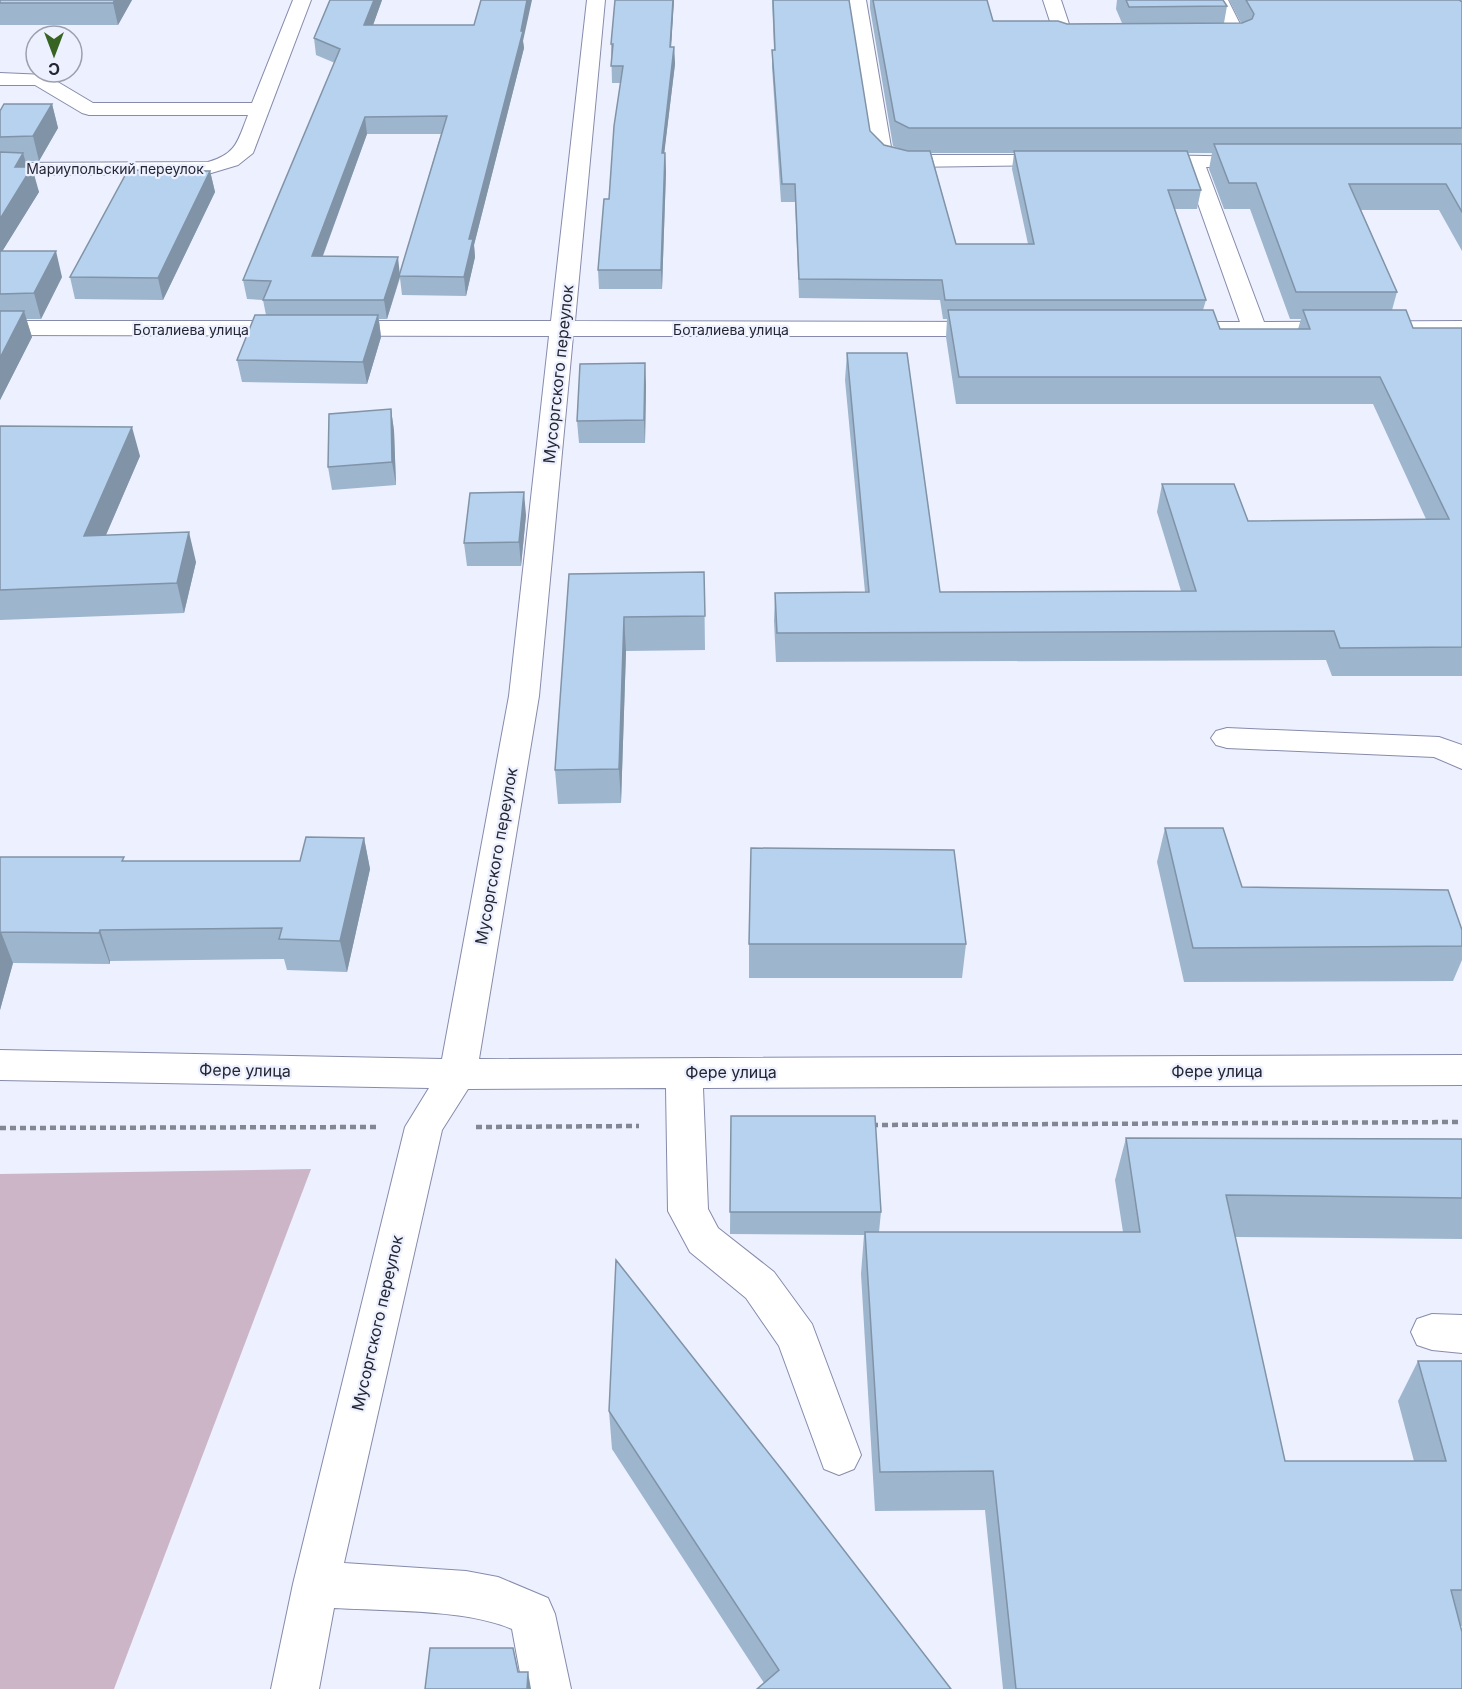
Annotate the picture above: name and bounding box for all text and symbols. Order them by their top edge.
north arrow [24,24,84,84]
text: С [48,59,60,79]
street label: Мариупольский переулок [26,160,204,177]
street label: Мусоргского переулок [539,283,577,464]
street label: Боталиева улица [133,321,249,338]
street label: Боталиева улица [673,321,789,338]
street label: Мусоргского переулок [471,766,521,946]
street label: Фере улица [199,1059,291,1081]
street label: Фере улица [1171,1061,1263,1081]
street label: Фере улица [685,1062,777,1082]
street label: Мусоргского переулок [347,1233,407,1413]

